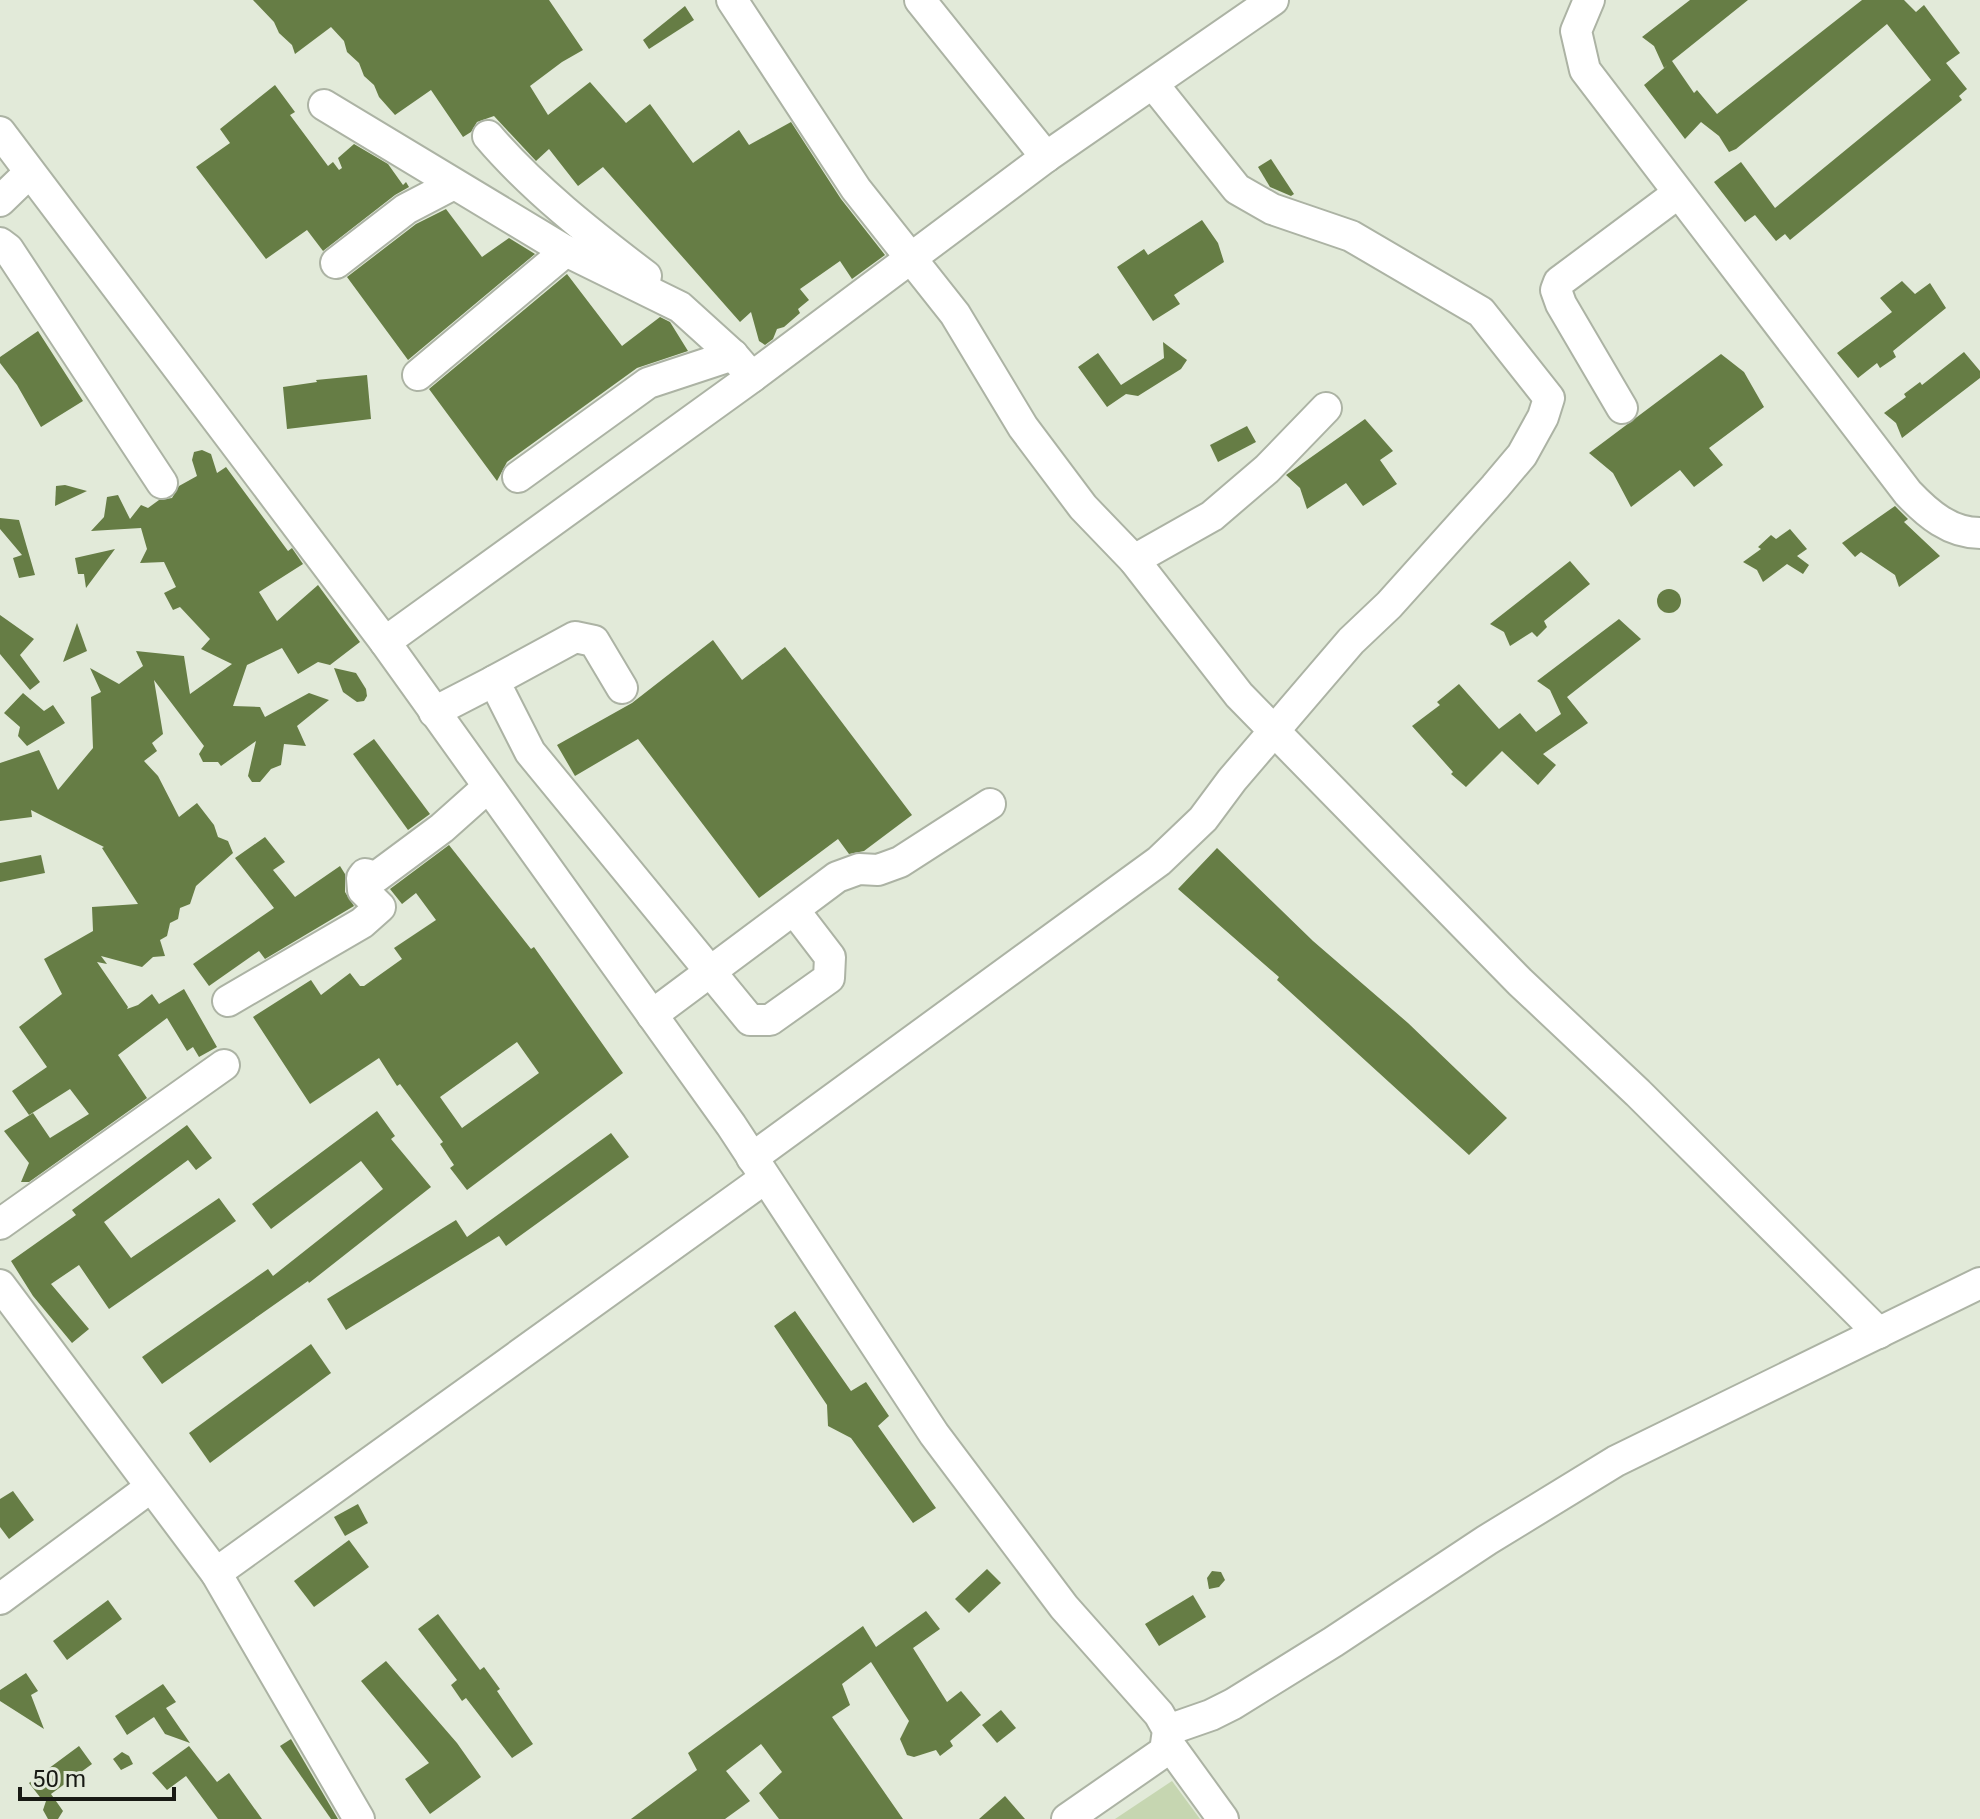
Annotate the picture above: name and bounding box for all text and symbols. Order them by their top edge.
scale bar [20,1751,174,1801]
text: 50 m [32,1765,86,1793]

